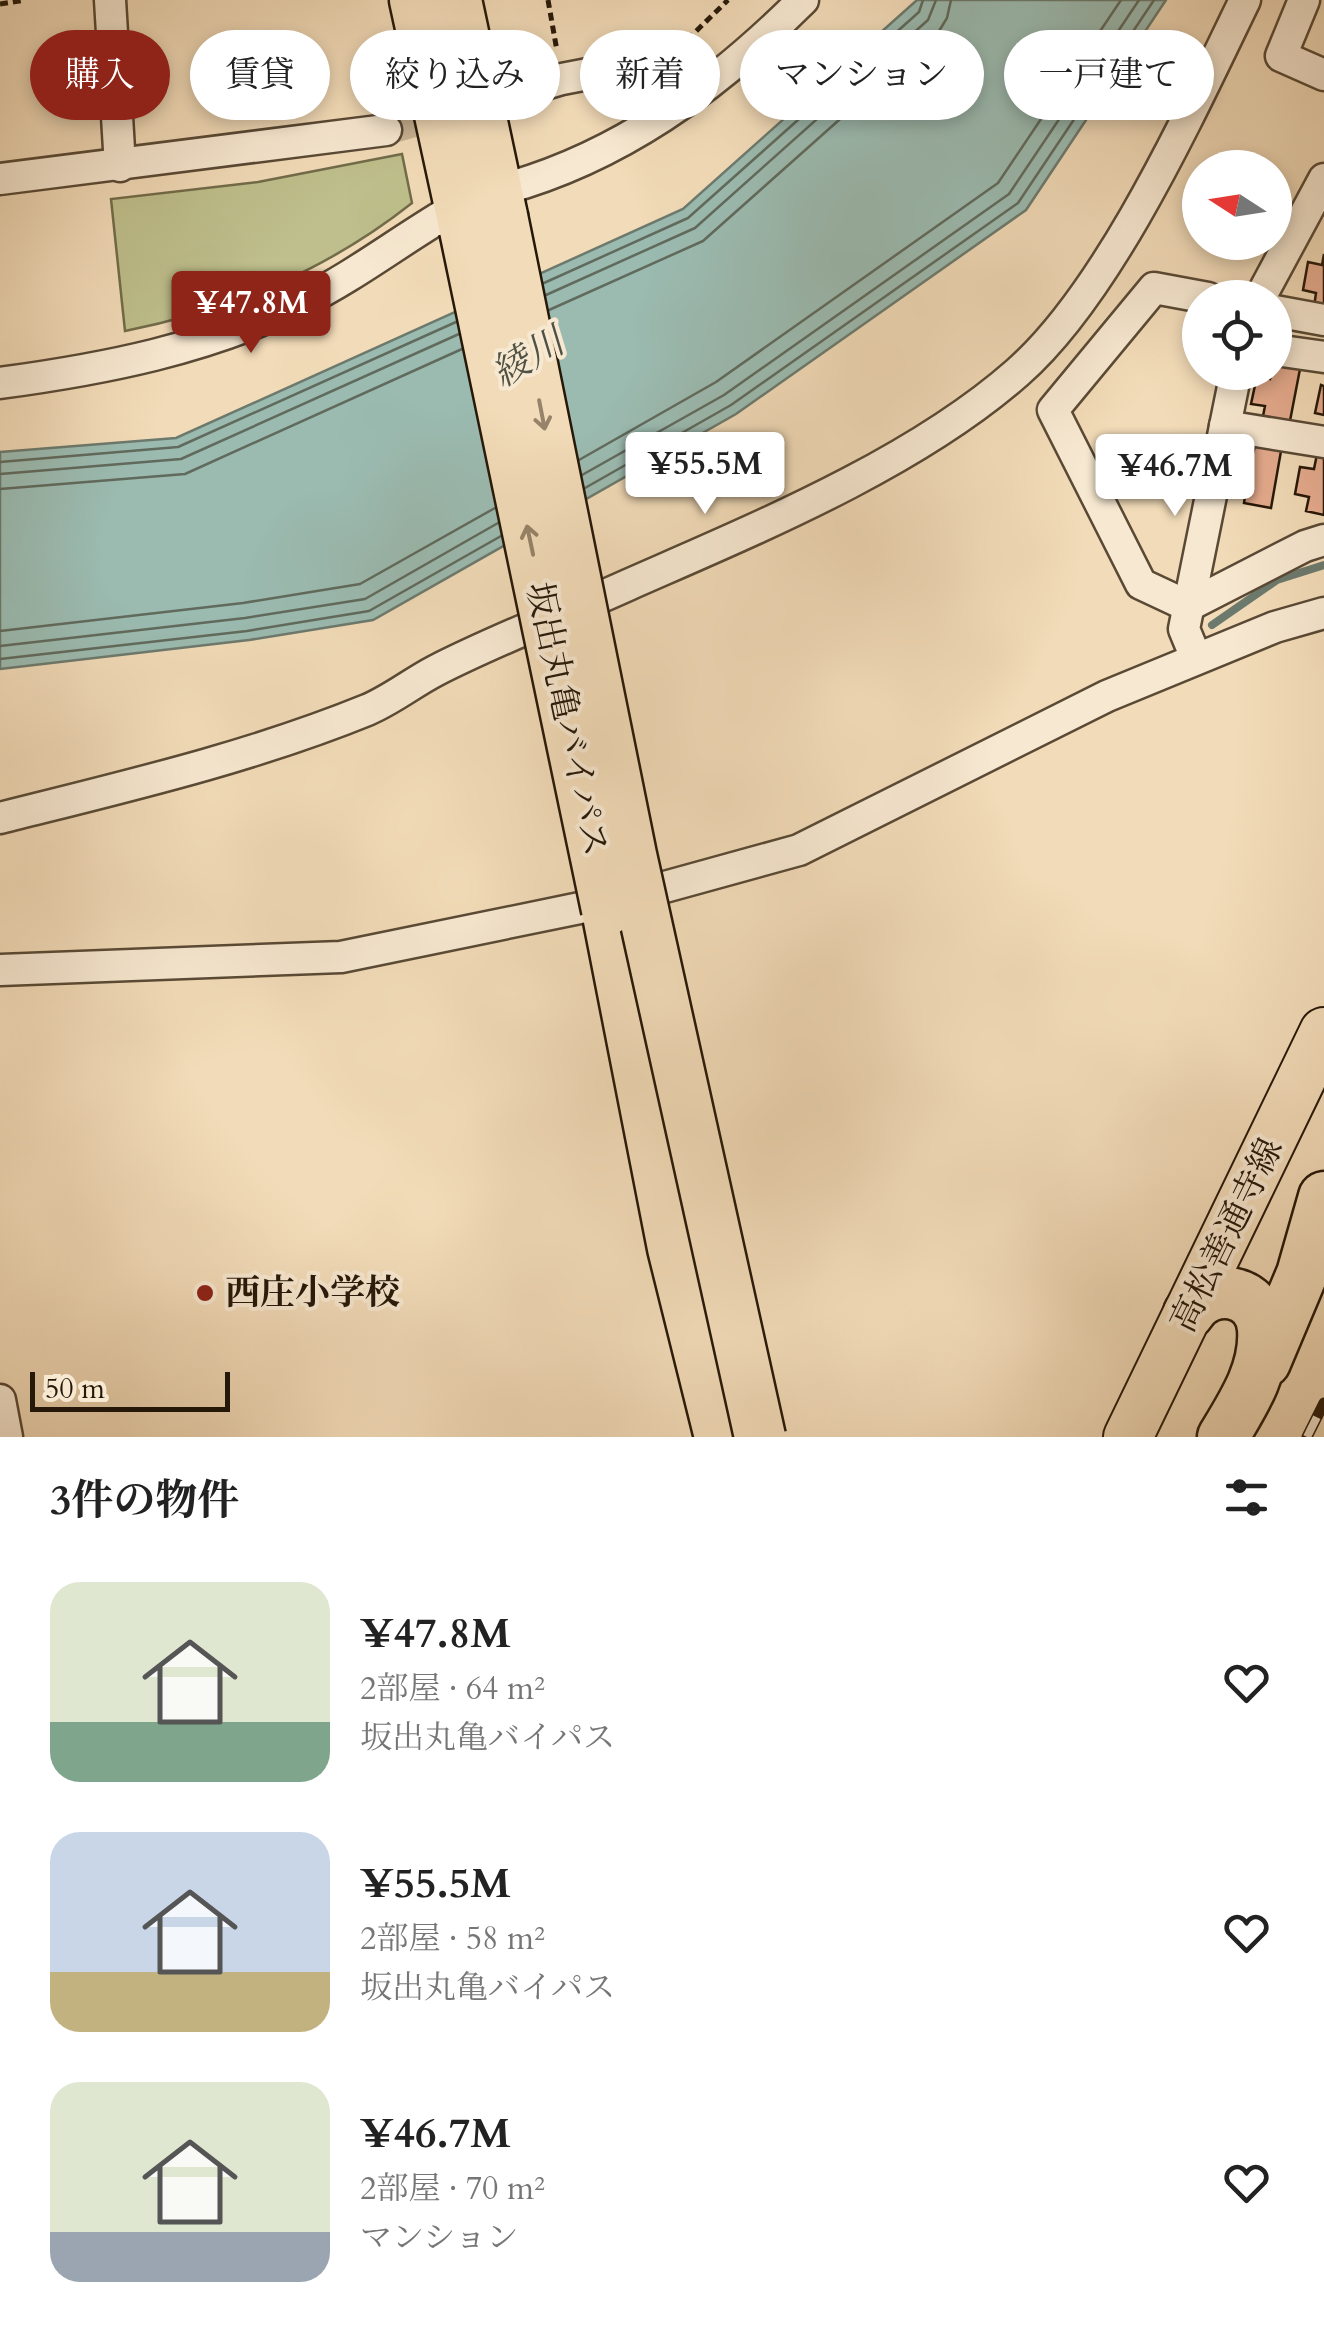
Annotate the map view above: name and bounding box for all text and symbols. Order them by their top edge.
chip: 購入 [30,30,170,120]
chip: 賃貸 [190,30,330,120]
chip: 絞り込み [350,30,560,120]
chip: 新着 [580,30,720,120]
chip: マンション [740,30,984,120]
chip: 一戸建て [1004,30,1214,120]
north arrow [1182,150,1292,260]
map controls [1182,150,1292,390]
pin: ¥47.8M [170,271,332,356]
button: locate [1182,280,1292,390]
text: ¥47.8M [193,281,309,325]
water label: 綾川 [482,314,577,400]
one-way arrow [533,398,552,430]
pin: ¥55.5M [624,432,786,517]
pin: ¥46.7M [1094,434,1256,519]
text: ¥55.5M [647,442,763,486]
text: ¥46.7M [1117,444,1233,488]
one-way arrow [520,525,539,557]
street label: 坂出丸亀バイパス [514,577,620,861]
street label: 高松善通寺線 [1159,1130,1295,1340]
place label: 西庄小学校 [225,1269,400,1317]
marker: 西庄小学校 [194,1282,216,1304]
scale bar [30,1367,230,1412]
text: 50 m [45,1370,105,1408]
icon: filters [1219,1470,1274,1525]
text: 3件の物件 [50,1472,240,1529]
text: ¥47.8M [360,1605,511,1662]
icon: home [130,1622,250,1742]
icon: heart [1219,1655,1274,1710]
text: 2部屋 · 64 m² [360,1667,545,1711]
text: 坂出丸亀バイパス [360,1716,615,1760]
text: ¥55.5M [360,1855,511,1912]
icon: home [130,1872,250,1992]
icon: heart [1219,1905,1274,1960]
text: 2部屋 · 58 m² [360,1917,545,1961]
text: 坂出丸亀バイパス [360,1966,615,2010]
text: ¥46.7M [360,2105,511,2162]
icon: home [130,2122,250,2242]
icon: heart [1219,2155,1274,2210]
text: 2部屋 · 70 m² [360,2167,545,2211]
text: マンション [360,2216,519,2260]

